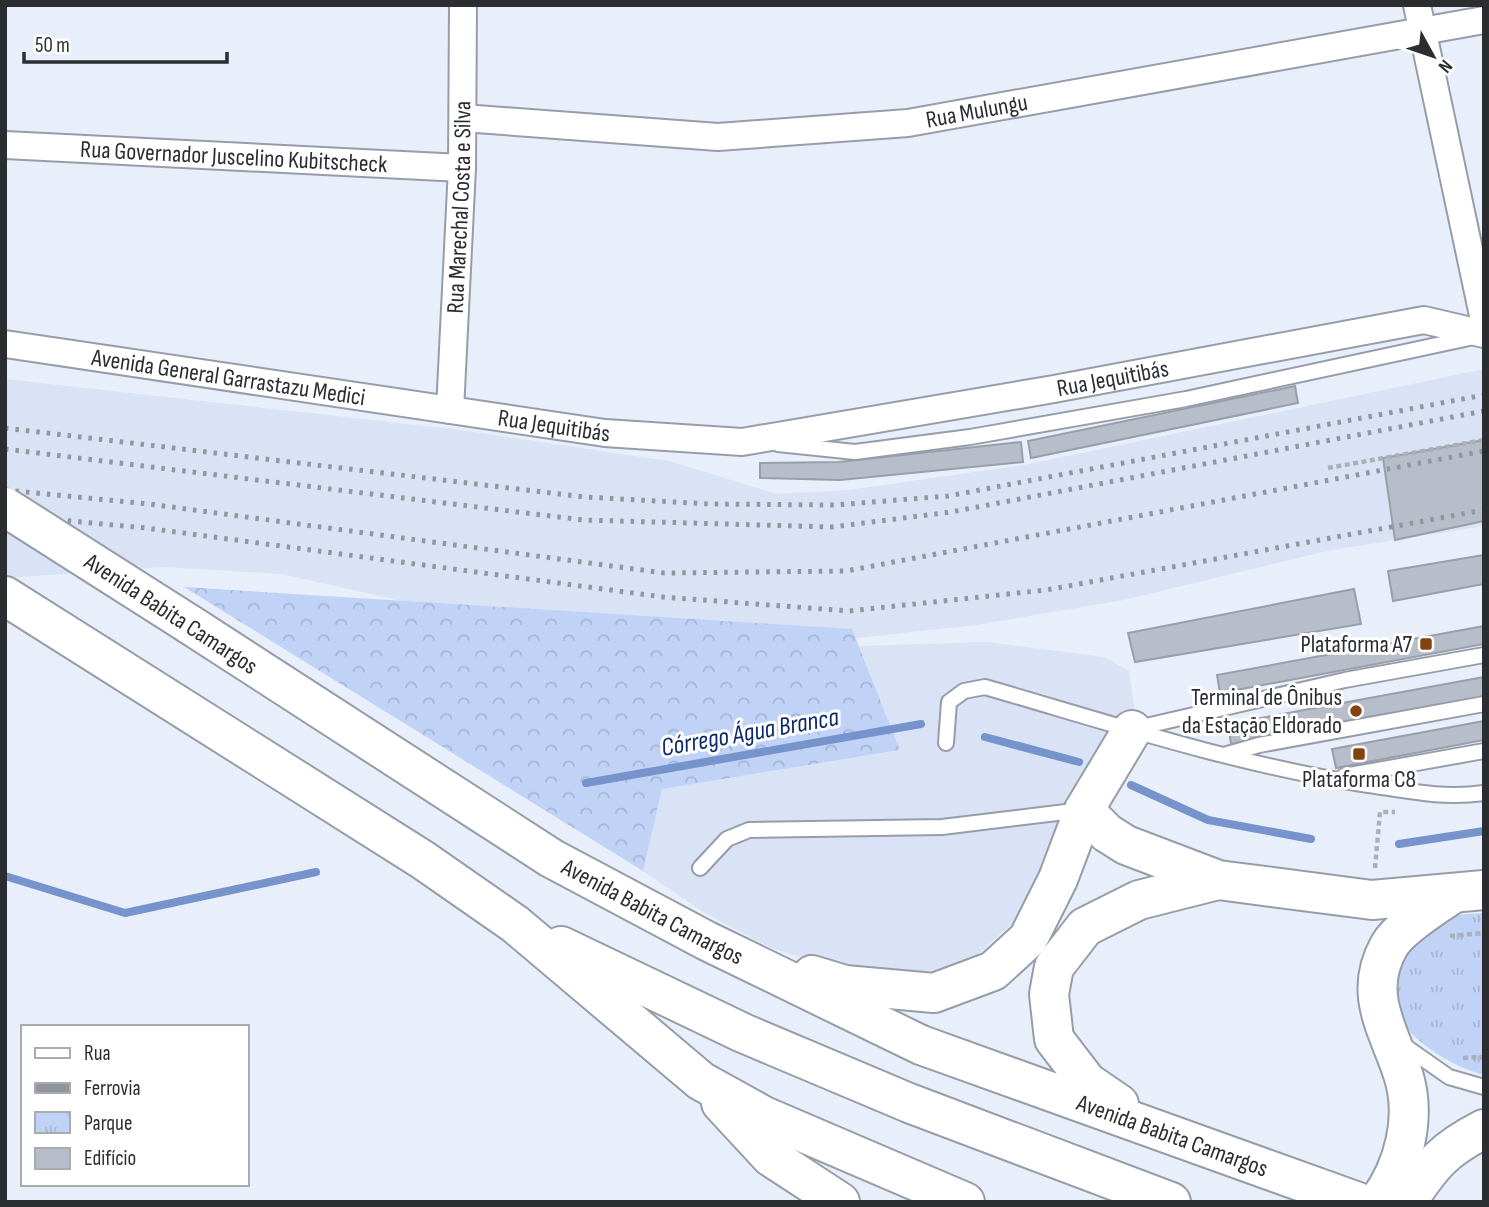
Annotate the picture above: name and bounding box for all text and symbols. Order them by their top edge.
scale bar [24,21,228,65]
north arrow [1398,21,1468,91]
text: 50 m [35,33,70,58]
text: N [1433,55,1457,77]
street label: Rua Mulungu [923,87,1030,134]
street label: Rua Marechal Costa e Silva [440,101,477,314]
street label: Rua Governador Juscelino Kubitscheck [79,134,388,179]
street label: Avenida General Garrastazu Medici [89,342,367,412]
street label: Rua Jequitibás [1055,353,1171,403]
street label: Rua Jequitibás [496,403,611,448]
street label: Avenida Babita Camargos [78,547,263,681]
place label: Plataforma A7 [1301,630,1412,659]
marker: Plataforma A7 [1418,636,1434,652]
place label: Terminal de Ônibus da Estação Eldorado [1182,683,1342,740]
water label: Córrego Água Branca [659,702,842,764]
marker: Terminal de Ônibus da Estação Eldorado [1348,703,1364,719]
marker: Plataforma C8 [1351,746,1367,762]
place label: Plataforma C8 [1302,765,1416,794]
street label: Avenida Babita Camargos [556,852,748,971]
legend [21,1025,248,1186]
text: Rua [84,1041,111,1066]
text: Ferrovia [84,1076,141,1101]
street label: Avenida Babita Camargos [1072,1087,1272,1183]
text: Parque [84,1111,132,1136]
text: Edifício [84,1146,136,1171]

